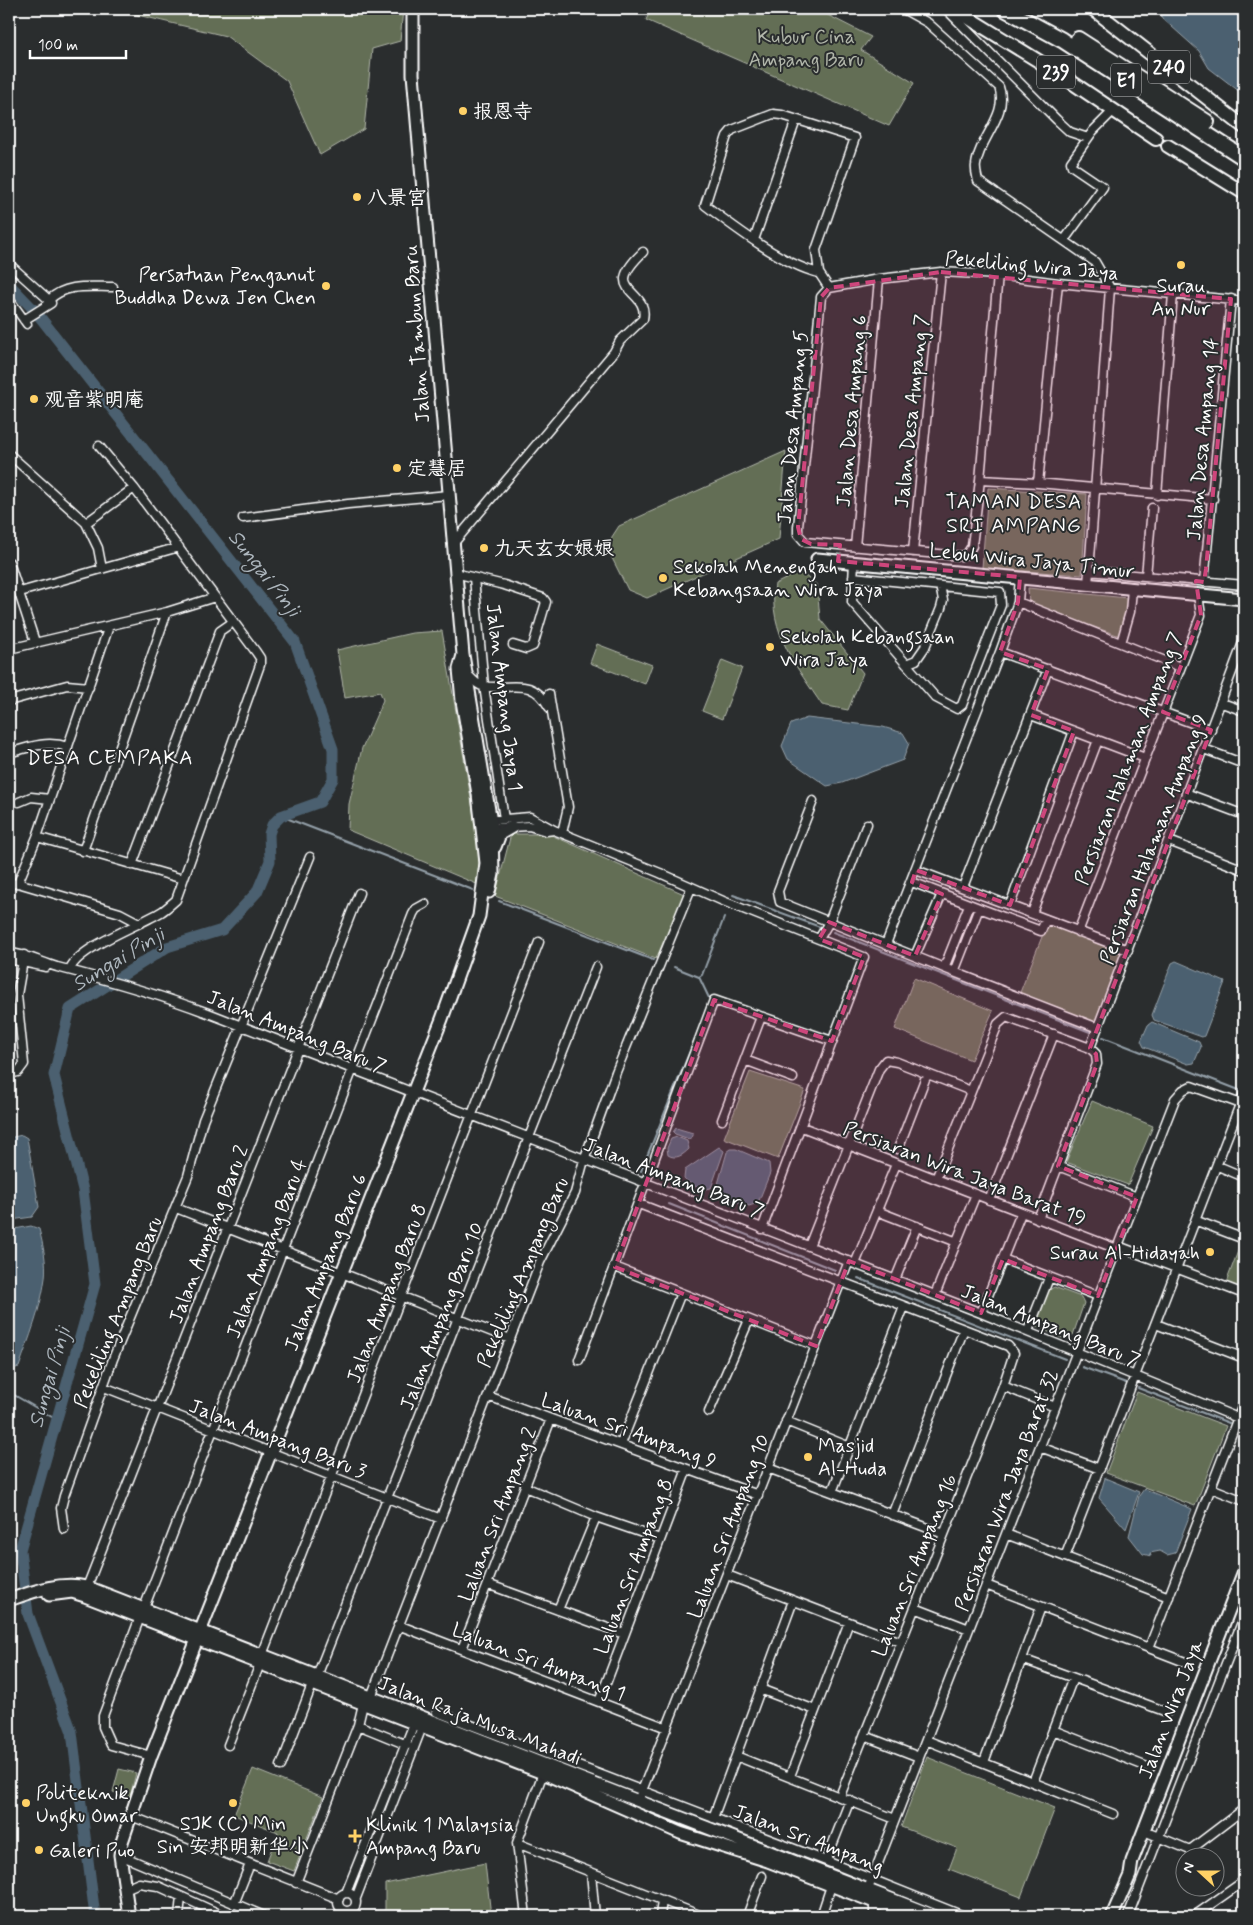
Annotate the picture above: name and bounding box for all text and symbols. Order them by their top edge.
park label: Kubur Cina Ampang Baru [749,24,863,74]
scale bar [30,28,126,60]
text: 100 m [38,36,78,56]
road number: 240 [1148,51,1190,84]
road number: 239 [1037,56,1075,88]
road number: E1 [1111,64,1141,96]
place label: 报恩寺 [473,99,533,126]
marker: 报恩寺 [457,105,469,117]
place label: 八景宫 [367,185,427,212]
marker: 八景宫 [351,191,363,203]
street label: Jalan Tambun Baru [398,244,437,424]
street label: Pekeliling Wira Jaya [944,245,1120,290]
marker: Surau An Nur [1175,259,1187,271]
place label: Persatuan Penganut Buddha Dewa Jen Chen [115,262,316,312]
place label: Surau An Nur [1152,273,1211,323]
marker: Persatuan Penganut Buddha Dewa Jen Chen [320,280,332,292]
street label: Jalan Desa Ampang 7 [889,313,936,509]
street label: Jalan Desa Ampang 6 [831,314,874,508]
street label: Jalan Desa Ampang 5 [772,329,815,525]
street label: Jalan Desa Ampang 14 [1181,337,1226,542]
place label: 观音紫明庵 [44,387,144,414]
marker: 观音紫明庵 [28,393,40,405]
place label: 定慧居 [407,456,467,483]
marker: 定慧居 [391,462,403,474]
district label: TAMAN DESA SRI AMPANG [946,488,1082,540]
water label: Sungai Pinji [220,524,308,626]
place label: 九天玄女娘娘 [494,536,614,563]
street label: Lebuh Wira Jaya Timur [928,537,1136,586]
marker: 九天玄女娘娘 [478,542,490,554]
place label: Sekolah Menengah Kebangsaan Wira Jaya [673,554,883,604]
marker: Sekolah Menengah Kebangsaan Wira Jaya [657,572,669,584]
street label: Jalan Ampang Jaya 1 [479,602,528,793]
place label: Sekolah Kebangsaan Wira Jaya [780,624,955,674]
street label: Persiaran Halaman Ampang 7 [1069,628,1190,889]
marker: Sekolah Kebangsaan Wira Jaya [764,641,776,653]
street label: Persiaran Halaman Ampang 9 [1094,710,1215,969]
district label: DESA CEMPAKA [26,744,194,772]
water label: Sungai Pinji [67,920,173,1000]
street label: Jalan Ampang Baru 7 [203,984,390,1081]
street label: Persiaran Wira Jaya Barat 19 [839,1116,1090,1233]
street label: Jalan Ampang Baru 7 [579,1132,768,1225]
street label: Jalan Ampang Baru 2 [163,1141,256,1328]
street label: Jalan Ampang Baru 4 [221,1154,314,1342]
street label: Jalan Ampang Baru 6 [278,1170,374,1355]
street label: Pekeliling Ampang Baru [471,1173,578,1373]
street label: Jalan Ampang Baru 8 [341,1200,434,1387]
street label: Pekeliling Ampang Baru [68,1213,171,1413]
street label: Jalan Ampang Baru 10 [394,1219,491,1414]
place label: Surau Al-Hidayah [1050,1240,1200,1267]
marker: Surau Al-Hidayah [1204,1246,1216,1258]
street label: Jalan Ampang Baru 7 [957,1278,1144,1375]
water label: Sungai Pinji [22,1322,80,1431]
street label: Persiaran Wira Jaya Barat 32 [949,1366,1066,1615]
street label: Laluan Sri Ampang 9 [537,1387,720,1476]
street label: Jalan Ampang Baru 3 [185,1393,370,1486]
street label: Laluan Sri Ampang 2 [453,1423,544,1606]
street label: Laluan Sri Ampang 10 [682,1431,777,1623]
place label: Masjid Al-Huda [818,1433,887,1483]
marker: Masjid Al-Huda [802,1451,814,1463]
street label: Laluan Sri Ampang 16 [866,1470,964,1661]
street label: Laluan Sri Ampang 8 [588,1475,680,1658]
street label: Laluan Sri Ampang 1 [448,1617,629,1708]
street label: Jalan Wira Jaya [1132,1635,1211,1783]
street label: Jalan Raja Musa Mahadi [374,1670,585,1773]
place label: Politeknik Ungku Omar [36,1780,138,1832]
marker: Politeknik Ungku Omar [20,1797,32,1809]
marker: SJK (C) Min Sin 安邦明新华小 [227,1797,239,1809]
street label: Jalan Sri Ampang [729,1798,888,1881]
place label: SJK (C) Min Sin 安邦明新华小 [157,1811,309,1861]
place label: Klinik 1 Malaysia Ampang Baru [366,1812,514,1862]
marker: Klinik 1 Malaysia Ampang Baru [348,1829,362,1843]
place label: Galeri Puo [49,1838,135,1865]
marker: Galeri Puo [33,1844,45,1856]
north arrow [1176,1848,1226,1898]
text: N [1179,1860,1199,1875]

